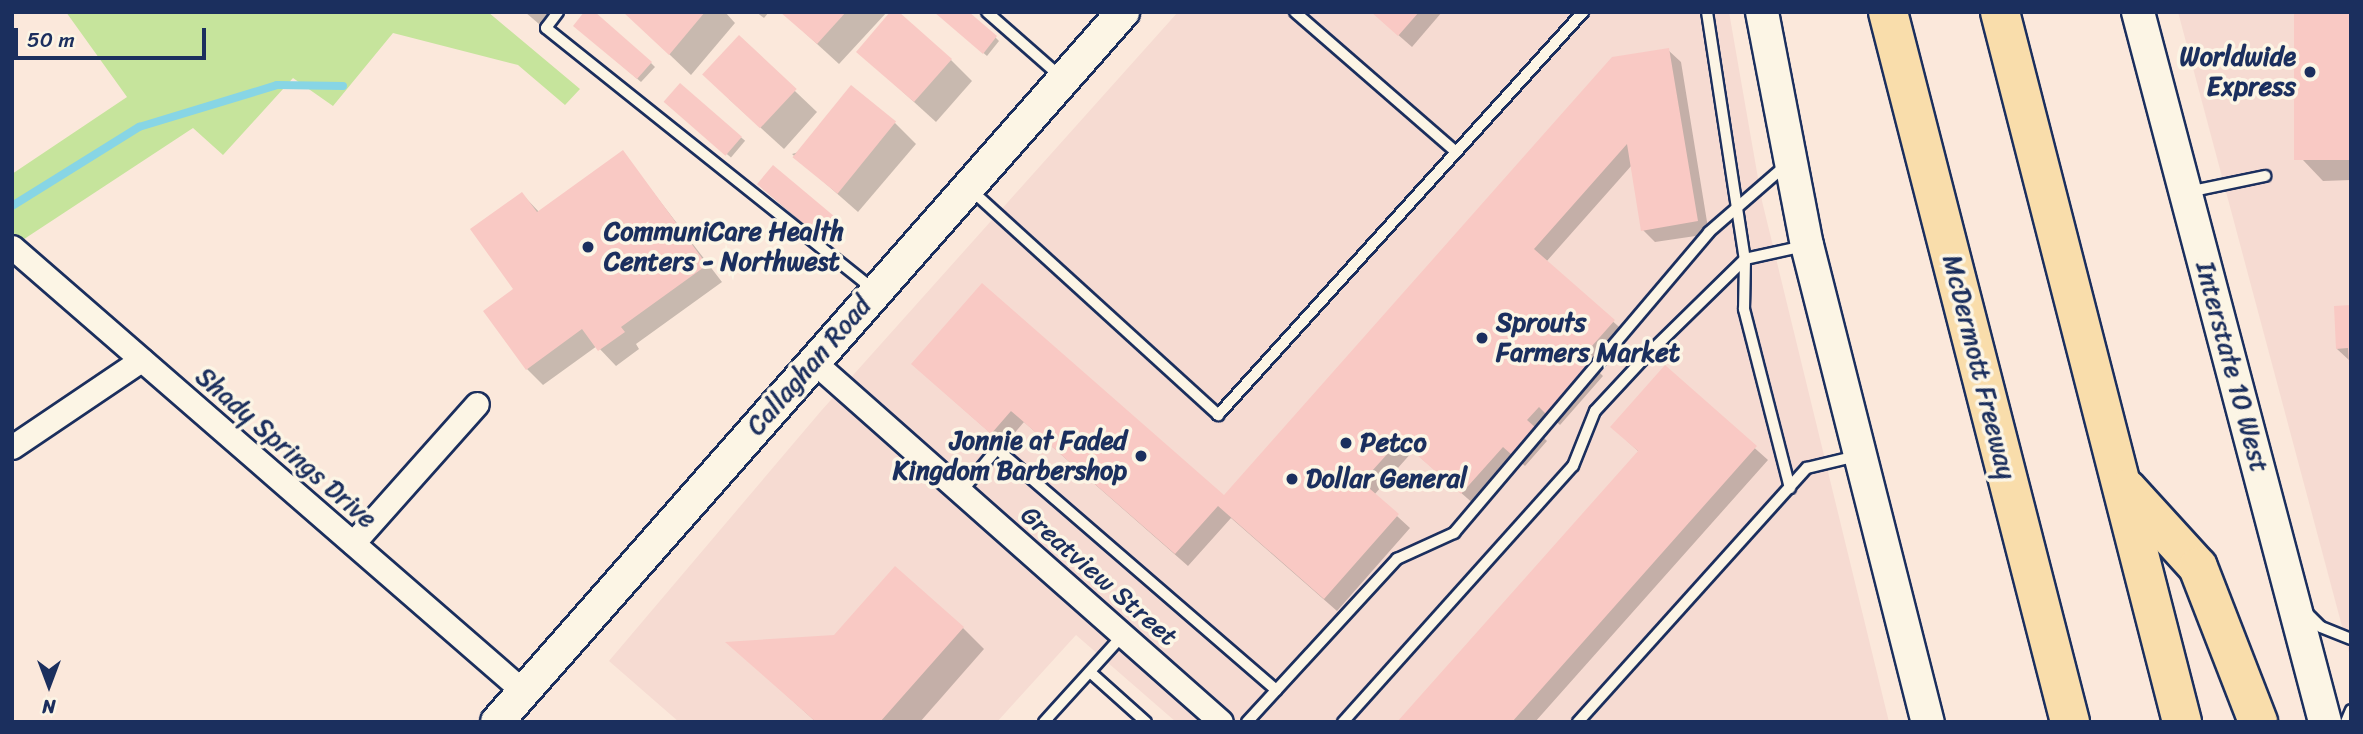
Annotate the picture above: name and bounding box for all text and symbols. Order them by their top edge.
scale bar [18,14,210,58]
text: 50 m [27,21,75,59]
place label: Worldwide Express [2180,41,2296,102]
marker: Worldwide Express [2302,64,2318,80]
place label: CommuniCare Health Centers - Northwest [604,216,846,278]
marker: CommuniCare Health Centers - Northwest [578,237,598,257]
street label: McDermott Freeway [1936,251,2022,483]
street label: Interstate 10 West [2189,258,2275,476]
street label: Callaghan Road [740,290,878,442]
place label: Sprouts Farmers Market [1496,307,1679,368]
marker: Sprouts Farmers Market [1474,330,1490,346]
street label: Shady Springs Drive [189,361,383,535]
place label: Jonnie at Faded Kingdom Barbershop [893,425,1127,486]
place label: Petco [1360,427,1427,459]
marker: Petco [1338,435,1354,451]
marker: Jonnie at Faded Kingdom Barbershop [1133,448,1149,464]
place label: Dollar General [1306,463,1468,495]
marker: Dollar General [1284,471,1300,487]
street label: Greatview Street [1014,499,1184,653]
north arrow [14,650,84,720]
text: N [42,690,56,723]

